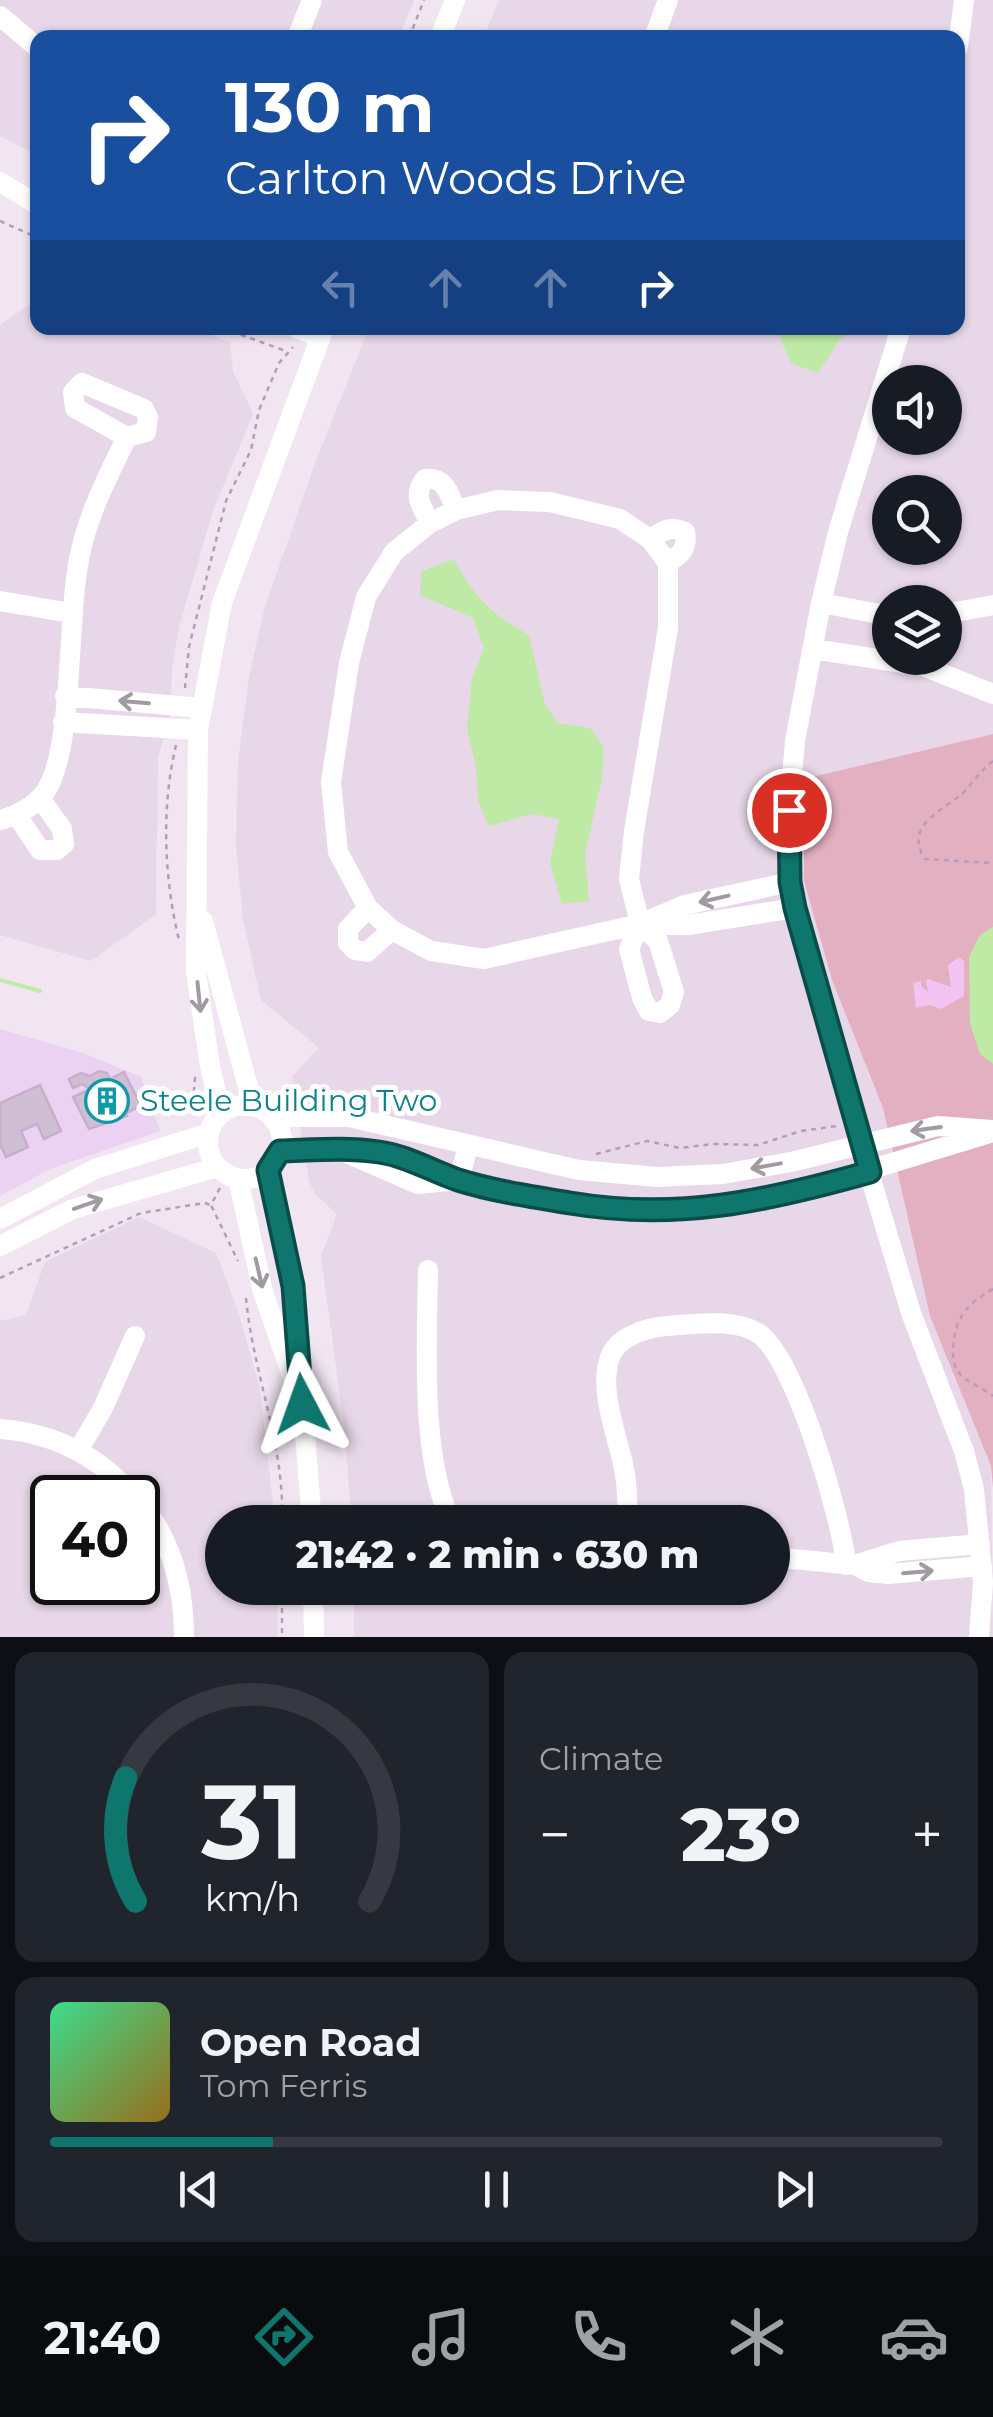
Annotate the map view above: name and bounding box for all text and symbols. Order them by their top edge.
text: 130 m [225,64,435,150]
icon: right [60,70,190,200]
text: Carlton Woods Drive [225,150,686,205]
icon: left [313,260,368,315]
icon: ahead [418,260,473,315]
icon: ahead [523,260,578,315]
icon: right [628,260,683,315]
map controls [872,365,962,675]
button: sound [872,365,962,455]
button: search [872,475,962,565]
button: layers [872,585,962,675]
one-way arrow [118,692,150,711]
pin [747,768,832,853]
icon: arrive [762,783,817,838]
one-way arrow [699,891,731,909]
one-way arrow [190,981,209,1013]
building icon: Steele Building Two [84,1078,130,1124]
place label: Steele Building Two [140,1082,437,1119]
one-way arrow [911,1120,943,1138]
one-way arrow [751,1157,783,1176]
one-way arrow [71,1194,102,1212]
one-way arrow [251,1256,269,1288]
position arrow [250,1352,354,1456]
speed limit sign: 40 [30,1475,160,1605]
text: 21:42 · 2 min · 630 m [296,1531,699,1578]
one-way arrow [901,1563,933,1582]
text: Climate [539,1739,663,1778]
text: 31 [200,1758,303,1885]
text: 23° [681,1788,801,1880]
text: − [539,1801,571,1868]
text: + [911,1801,943,1868]
text: km/h [204,1876,300,1920]
text: Open Road [200,2019,422,2066]
text: Tom Ferris [200,2066,367,2105]
icon: previous [171,2162,226,2217]
icon: pause [469,2162,524,2217]
icon: next [767,2162,822,2217]
icon: directions [249,2302,319,2372]
icon: music [406,2302,476,2372]
icon: phone [564,2302,634,2372]
icon: climate [722,2302,792,2372]
icon: car [879,2302,949,2372]
text: 21:40 [44,2310,161,2365]

